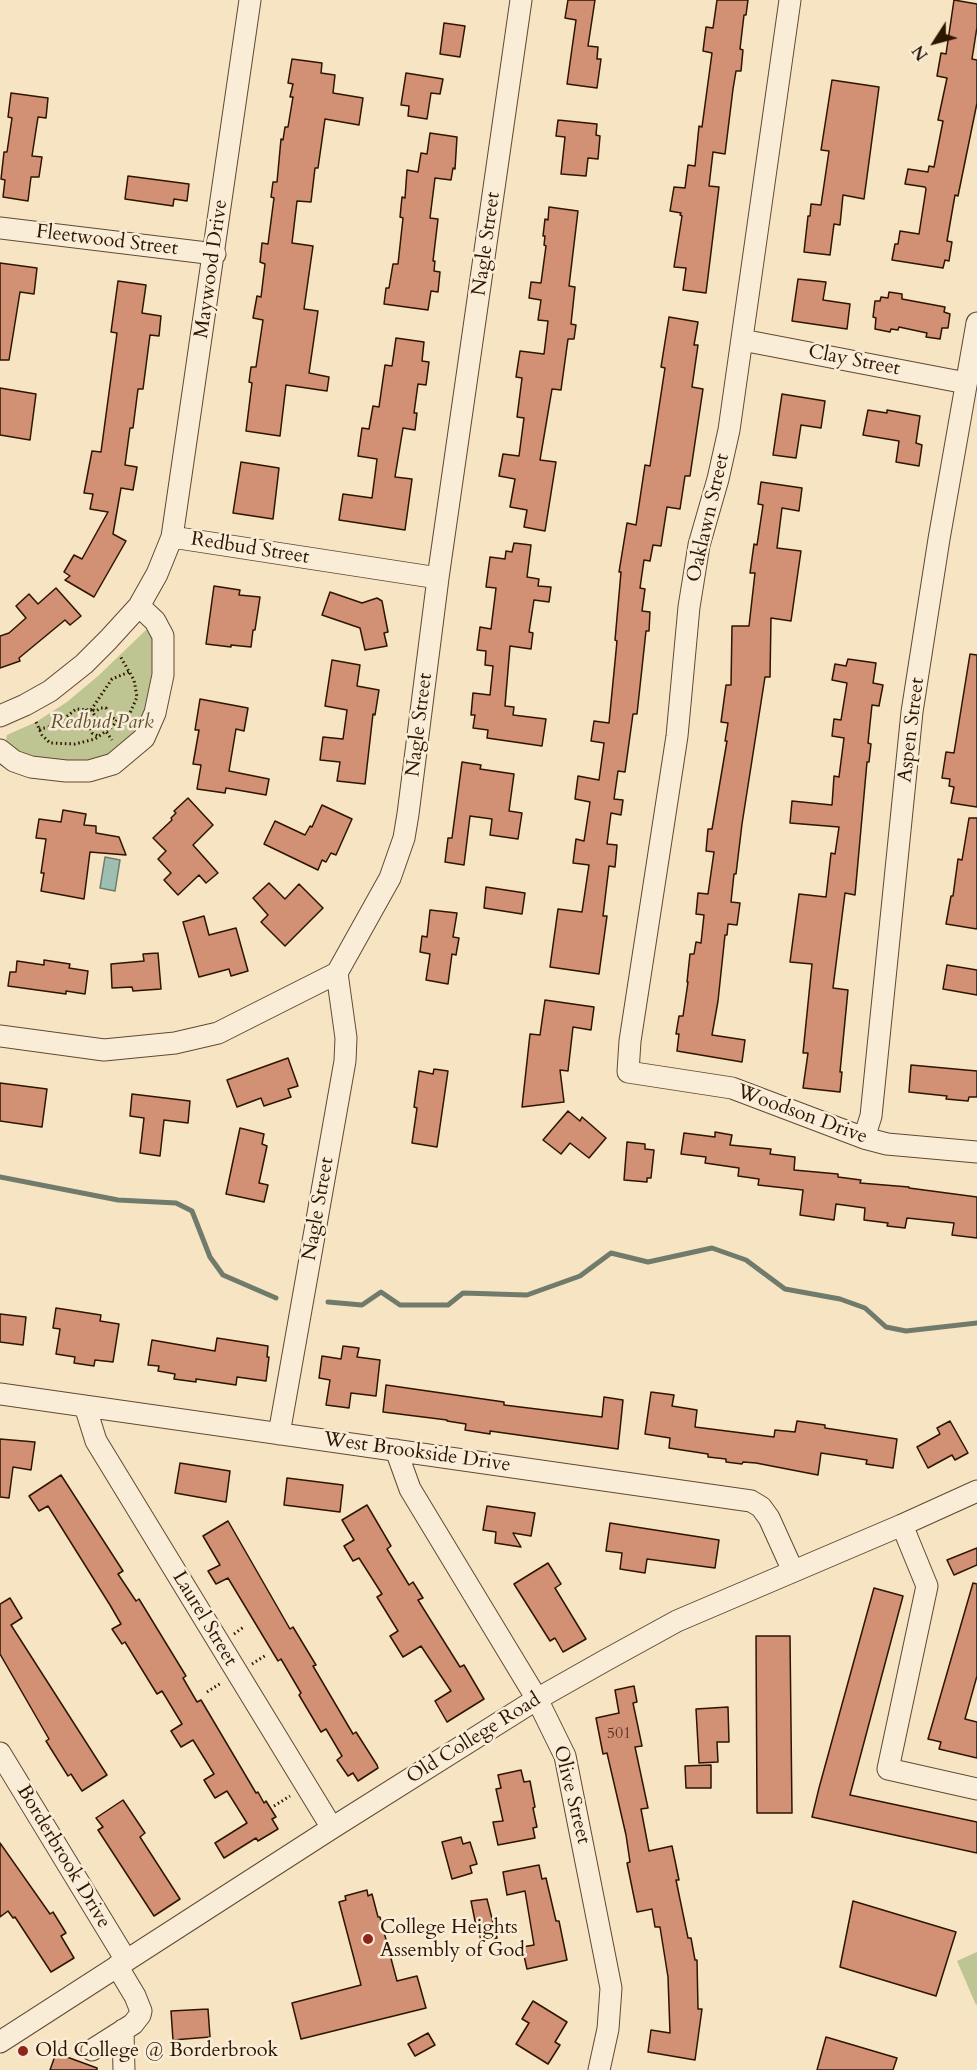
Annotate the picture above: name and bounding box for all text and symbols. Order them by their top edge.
north arrow [905,12,965,72]
text: N [907,41,933,65]
street label: Nagle Street [468,191,506,297]
street label: Maywood Drive [190,198,234,340]
street label: Fleetwood Street [35,220,179,262]
street label: Clay Street [806,340,902,382]
street label: Oaklawn Street [683,451,735,585]
street label: Redbud Street [189,528,311,570]
street label: Nagle Street [402,672,438,778]
street label: Aspen Street [894,676,930,784]
park label: Redbud Park [50,711,154,735]
street label: Woodson Drive [734,1080,870,1150]
street label: Nagle Street [298,1155,340,1263]
street label: West Brookside Drive [322,1428,512,1478]
street label: Laurel Street [166,1567,242,1671]
street label: Old College Road [403,1688,545,1790]
house number: 501 [607,1724,631,1744]
street label: Olive Street [547,1743,595,1847]
street label: Borderbrook Drive [11,1781,115,1933]
place label: College Heights Assembly of God [380,1916,525,1963]
marker: College Heights Assembly of God [361,1932,375,1946]
place label: Old College @ Borderbrook [35,2039,278,2063]
marker: Old College @ Borderbrook [16,2044,30,2058]

